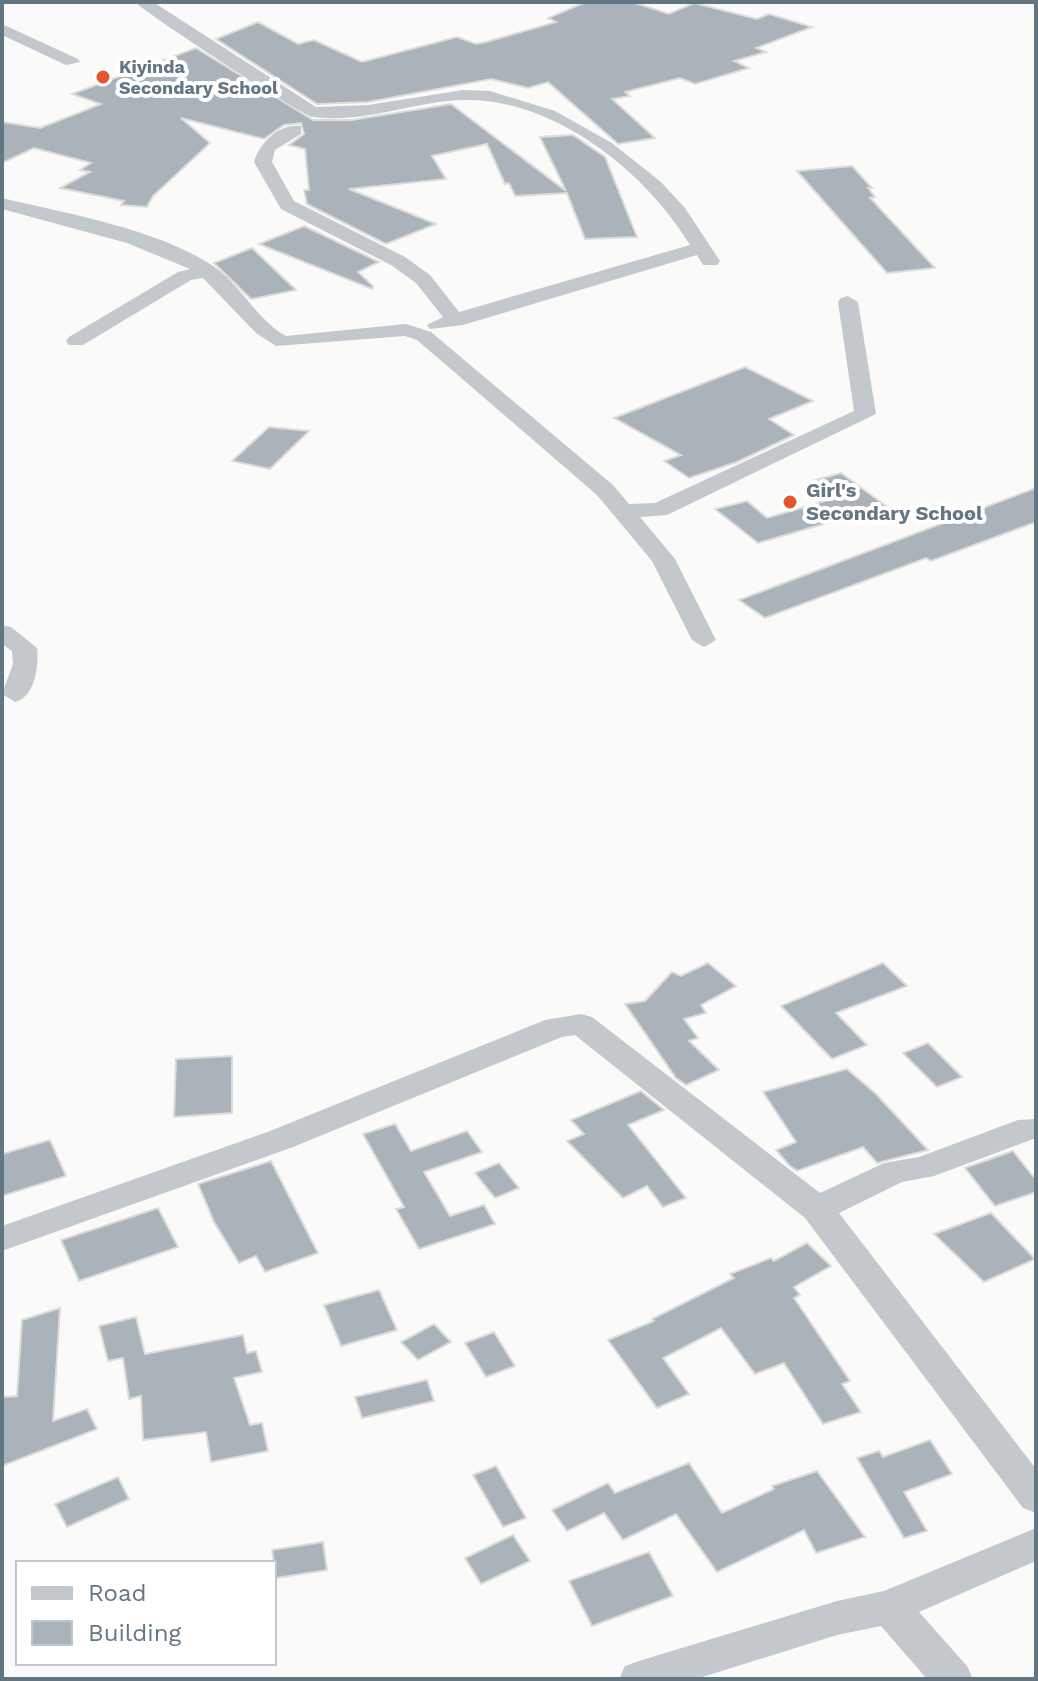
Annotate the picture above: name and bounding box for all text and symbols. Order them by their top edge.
place label: Kiyinda Secondary School [119,56,278,98]
marker: Kiyinda Secondary School [94,68,112,86]
place label: Girl's Secondary School [806,478,983,525]
marker: Girl's Secondary School [781,493,799,511]
legend [16,1561,276,1665]
text: Road [88,1579,147,1607]
text: Building [88,1619,181,1647]

